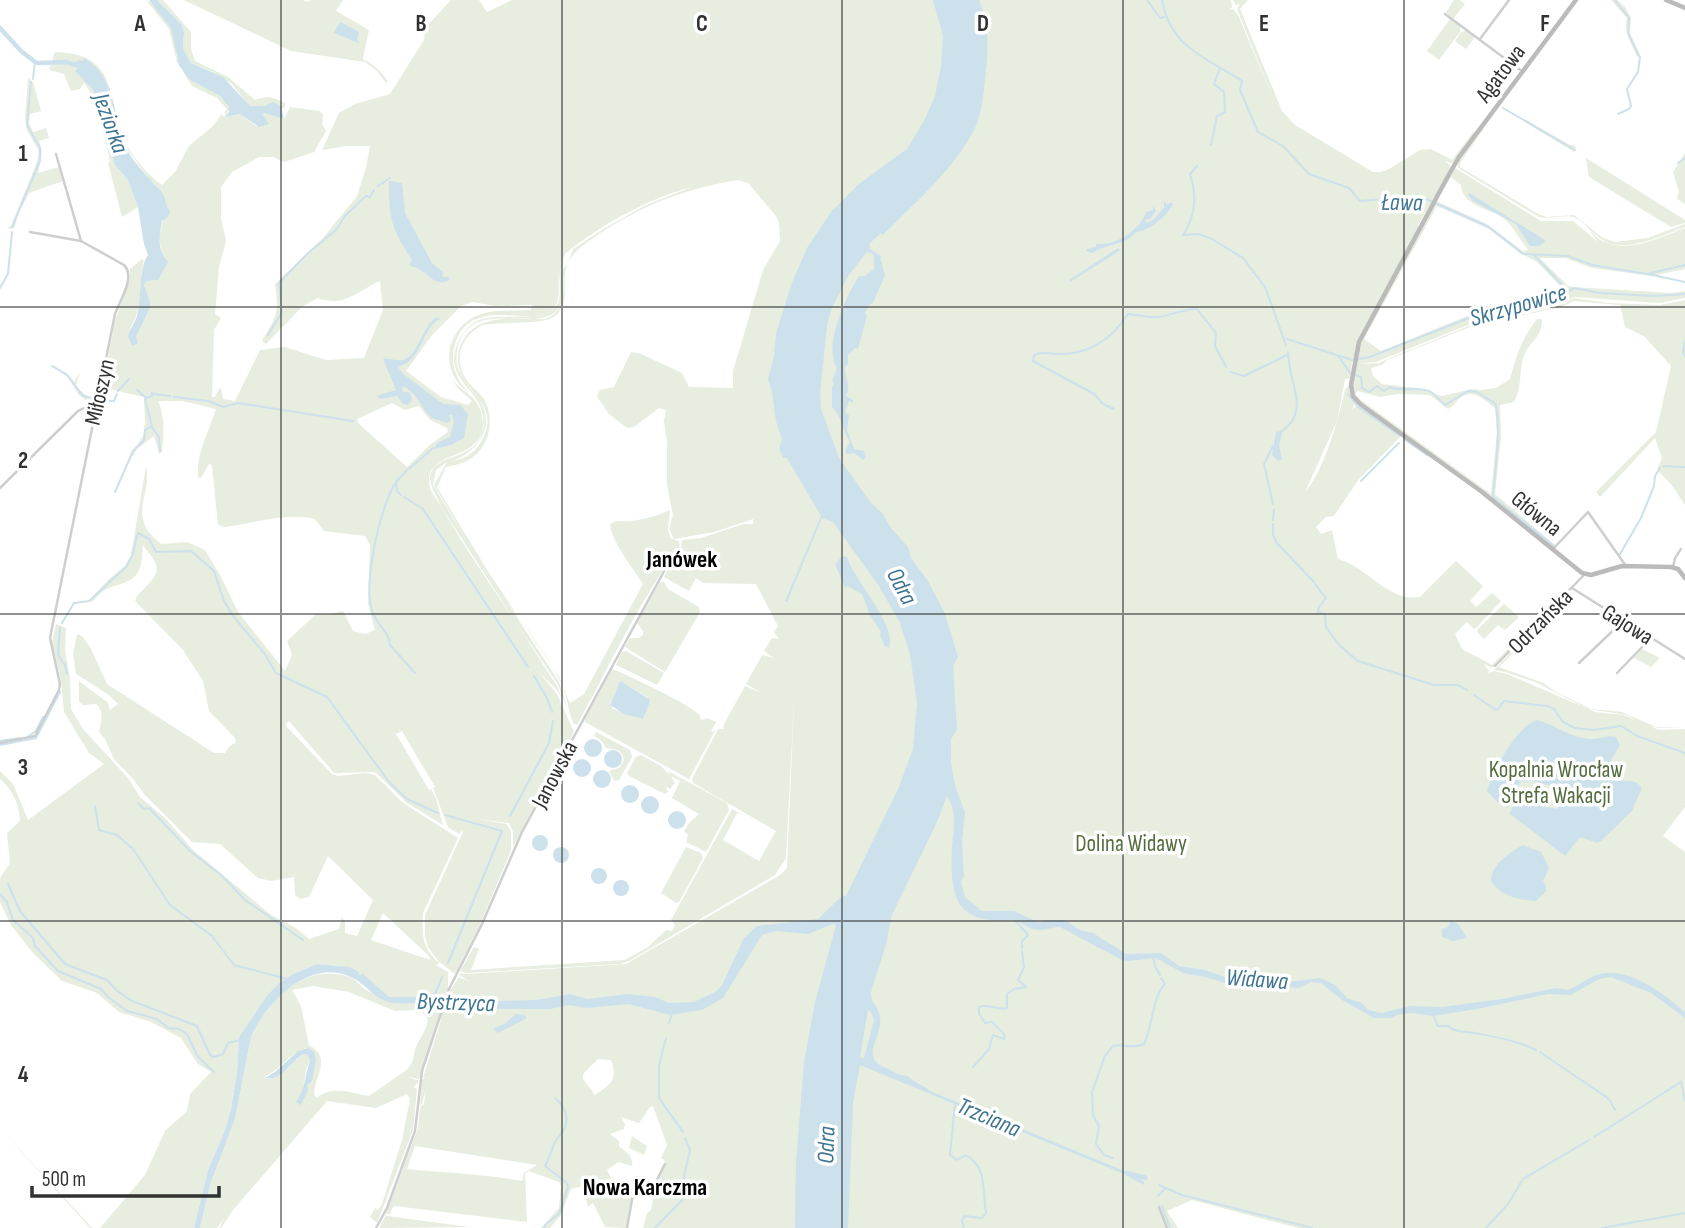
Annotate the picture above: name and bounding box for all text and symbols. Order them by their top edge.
text: A [134,10,147,38]
text: B [416,10,427,38]
text: C [696,10,708,38]
text: D [977,10,989,38]
text: E [1259,10,1269,38]
text: F [1540,10,1550,38]
street label: Agatowa [1469,39,1532,109]
water label: Jeziorka [86,87,135,157]
text: 1 [18,140,28,168]
water label: Ława [1381,188,1423,217]
water label: Skrzypowice [1466,278,1570,333]
street label: Miłoszyn [79,357,121,428]
text: 2 [18,447,28,475]
street label: Główna [1505,485,1567,543]
district label: Janówek [646,545,717,574]
water label: Odra [880,563,923,610]
street label: Odrzańska [1502,583,1579,660]
street label: Gajowa [1597,598,1658,651]
street label: Janowska [525,736,584,814]
text: 3 [18,754,28,782]
park label: Kopalnia Wrocław Strefa Wakacji [1489,756,1623,810]
park label: Dolina Widawy [1075,830,1187,858]
water label: Widawa [1225,963,1289,996]
water label: Bystrzyca [416,987,496,1018]
text: 4 [18,1061,29,1089]
water label: Trzciana [953,1091,1025,1144]
water label: Odra [811,1125,842,1164]
scale bar [32,1154,219,1198]
text: 500 m [42,1167,86,1192]
district label: Nowa Karczma [583,1173,707,1202]

